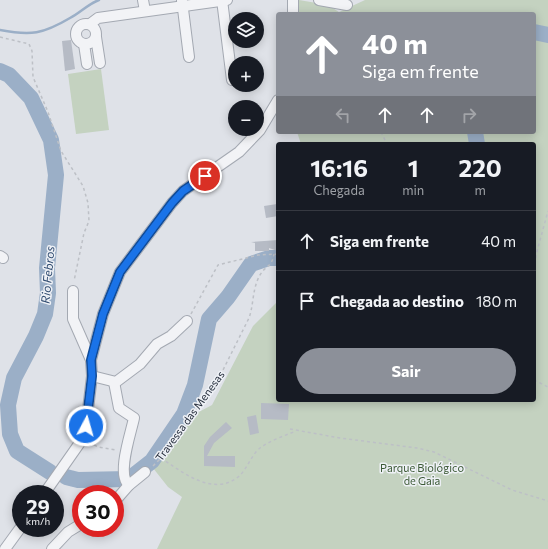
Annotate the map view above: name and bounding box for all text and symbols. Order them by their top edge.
map controls [228,12,264,136]
button: layers [228,12,264,48]
text: 40 m [362,26,428,60]
icon: ahead [296,28,348,80]
button: + [228,56,264,92]
text: Siga em frente [362,60,479,82]
button: − [228,100,264,136]
icon: left [332,104,354,126]
icon: ahead [374,104,396,126]
icon: ahead [416,104,438,126]
icon: right [458,104,480,126]
text: 16:16 [310,153,368,182]
text: 1 [408,153,419,182]
text: 220 [459,153,502,182]
pin [188,159,222,193]
icon: arrive [194,165,216,187]
text: Chegada [313,182,365,198]
text: min [402,182,424,198]
text: m [474,182,486,198]
icon: ahead [296,230,318,252]
text: Siga em frente [330,232,429,250]
text: 40 m [481,232,516,250]
water label: Rio Febros [38,245,57,304]
icon: arrive [296,290,318,312]
text: Chegada ao destino [330,292,464,310]
text: 180 m [476,292,517,310]
button: Sair [296,348,516,394]
street label: Travessa das Menesas [152,368,227,463]
position arrow [65,405,107,447]
park label: Parque Biológico de Gaia [380,461,464,487]
speed limit sign: 30 [72,485,124,537]
text: 29 [26,494,50,518]
text: km/h [26,515,50,527]

